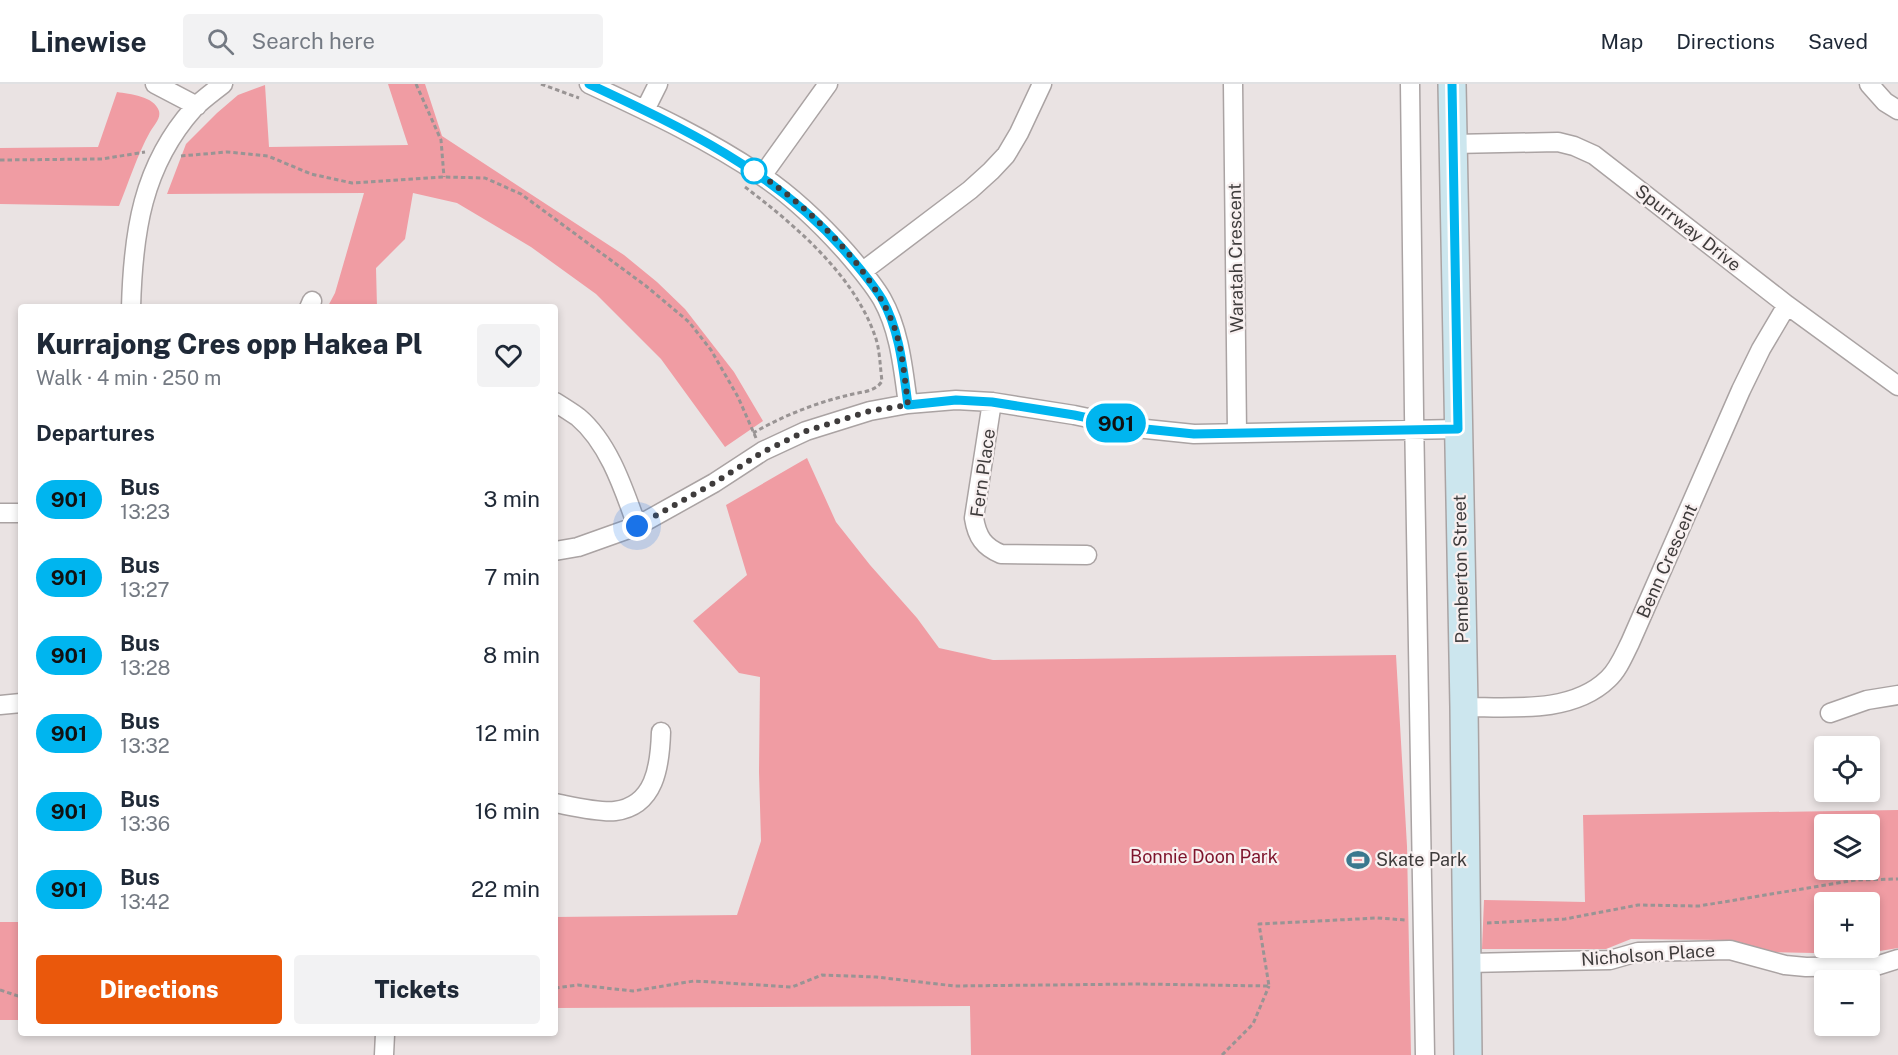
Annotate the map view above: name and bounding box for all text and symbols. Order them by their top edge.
search box [183,14,603,68]
text: Linewise [30,25,147,58]
icon: search [204,25,237,58]
text: Search here [252,28,375,54]
text: Map [1601,29,1643,54]
text: Directions [1676,29,1775,54]
text: Saved [1808,29,1868,54]
unlabelled marker [741,158,767,184]
street label: Spurrway Drive [1631,180,1745,275]
street label: Waratah Crescent [1224,183,1247,333]
button: heart [477,324,540,387]
text: Kurrajong Cres opp Hakea Pl [36,327,423,360]
text: Walk · 4 min · 250 m [36,366,221,390]
line badge: 901 [1082,404,1150,442]
text: 901 [1098,411,1134,436]
text: Departures [36,420,155,446]
street label: Fern Place [966,427,999,519]
text: Bus [120,474,160,500]
text: 3 min [483,486,540,512]
text: 901 [51,487,87,512]
street label: Pemberton Street [1449,494,1472,644]
text: 13:23 [120,500,170,524]
street label: Benn Crescent [1632,500,1701,621]
your location [622,511,652,541]
text: Bus [120,552,160,578]
text: 7 min [484,564,540,590]
text: 901 [51,565,87,590]
text: 13:27 [120,578,170,602]
text: Bus [120,630,160,656]
text: 8 min [483,642,540,668]
text: 901 [51,643,87,668]
text: 13:28 [120,656,171,680]
text: Bus [120,708,160,734]
text: 12 min [475,720,540,746]
text: 901 [51,721,87,746]
text: 13:32 [120,734,170,758]
map controls [1814,736,1880,1036]
button: locate [1814,736,1880,802]
text: Bus [120,786,160,812]
text: 16 min [475,798,540,824]
text: 901 [51,799,87,824]
text: 13:36 [120,812,170,836]
button: layers [1814,814,1880,880]
park label: Bonnie Doon Park [1130,846,1278,867]
sports icon: Skate Park [1345,847,1371,873]
place label: Skate Park [1376,849,1467,870]
text: Bus [120,864,160,890]
text: 22 min [471,876,540,902]
text: 901 [51,877,87,902]
text: 13:42 [120,890,170,914]
button: + [1814,892,1880,958]
street label: Nicholson Place [1580,939,1716,970]
button: Directions [36,955,282,1024]
button: Tickets [294,955,540,1024]
button: − [1814,970,1880,1036]

